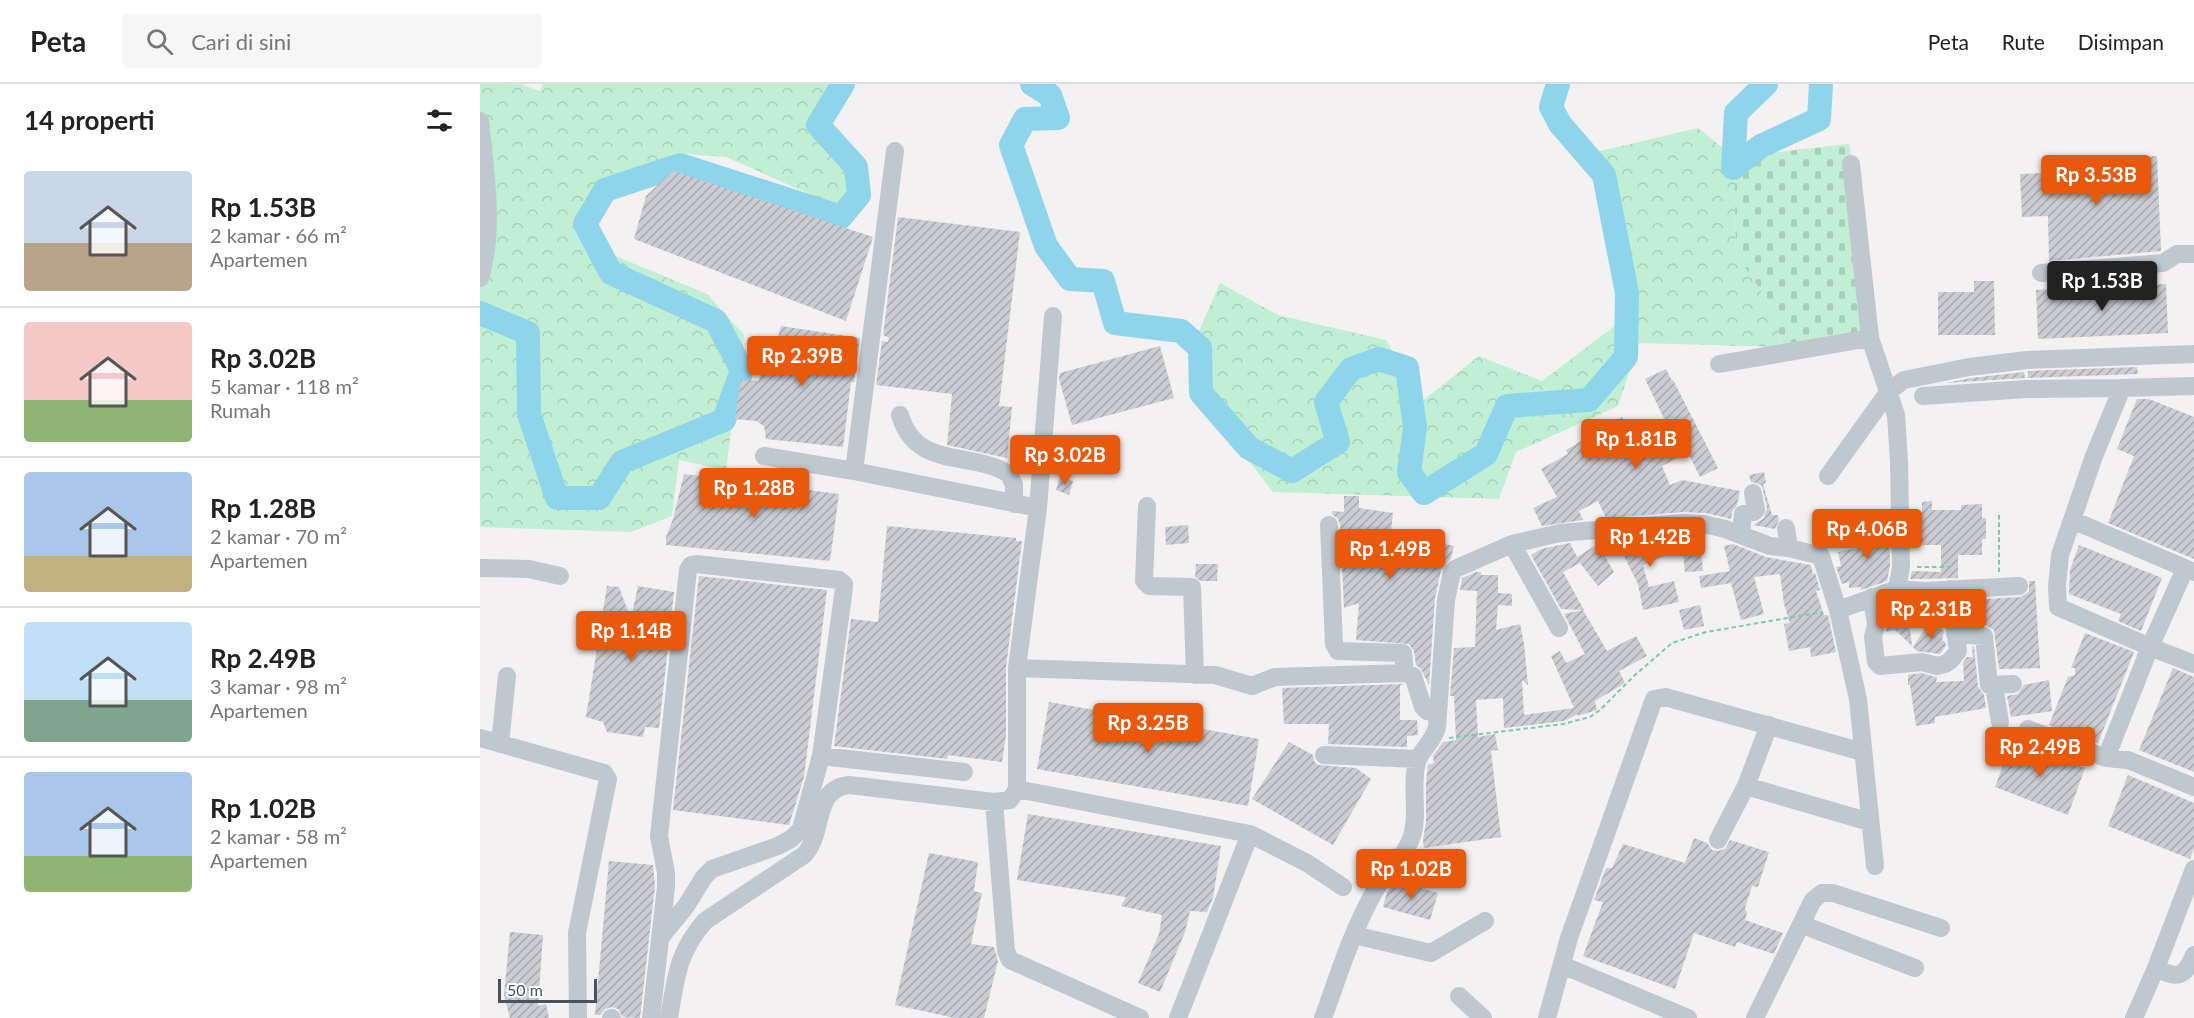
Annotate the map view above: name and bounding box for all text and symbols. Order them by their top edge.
search box [122,14,542,68]
text: Peta [30,24,86,58]
icon: search [143,25,176,58]
text: Cari di sini [191,28,291,55]
text: Peta [1928,29,1969,54]
text: Rute [2002,29,2045,54]
text: Disimpan [2078,29,2164,54]
text: 14 properti [24,104,155,136]
icon: filters [423,104,456,137]
pin: Rp 3.53B [2034,155,2158,206]
text: Rp 3.53B [2055,162,2137,186]
text: Rp 1.53B [210,191,316,223]
icon: home [72,195,144,267]
text: 2 kamar · 66 m² [210,223,347,247]
text: Apartemen [210,247,308,271]
pin: Rp 1.53B [2040,261,2164,312]
text: Rp 1.53B [2061,268,2143,292]
pin: Rp 2.39B [740,336,864,387]
text: Rp 3.02B [210,342,316,374]
text: Rp 2.39B [761,343,843,367]
icon: home [72,346,144,418]
text: 5 kamar · 118 m² [210,374,359,398]
text: Rumah [210,398,271,422]
pin: Rp 1.81B [1574,419,1698,470]
text: Rp 1.81B [1595,426,1677,450]
pin: Rp 3.02B [1003,435,1127,486]
text: Rp 3.02B [1024,442,1106,466]
pin: Rp 1.28B [692,468,816,519]
text: Rp 1.28B [713,475,795,499]
text: Rp 1.28B [210,492,316,524]
icon: home [72,496,144,568]
pin: Rp 4.06B [1805,509,1929,560]
text: Rp 4.06B [1826,516,1908,540]
pin: Rp 1.42B [1588,517,1712,568]
text: 2 kamar · 70 m² [210,524,347,548]
text: Rp 1.42B [1609,524,1691,548]
pin: Rp 1.49B [1328,529,1452,580]
text: Rp 1.49B [1349,536,1431,560]
text: Apartemen [210,548,308,572]
pin: Rp 2.31B [1869,589,1993,640]
text: Rp 2.31B [1890,596,1972,620]
pin: Rp 1.14B [569,611,693,662]
text: Rp 1.14B [590,618,672,642]
text: Rp 2.49B [210,642,316,674]
icon: home [72,646,144,718]
text: 3 kamar · 98 m² [210,674,347,698]
text: Apartemen [210,698,308,722]
pin: Rp 3.25B [1086,703,1210,754]
text: Rp 3.25B [1107,710,1189,734]
pin: Rp 2.49B [1978,727,2102,778]
text: Rp 2.49B [1999,734,2081,758]
text: Rp 1.02B [210,792,316,824]
icon: home [72,796,144,868]
text: 2 kamar · 58 m² [210,824,347,848]
text: Apartemen [210,848,308,872]
pin: Rp 1.02B [1349,849,1473,900]
text: Rp 1.02B [1370,856,1452,880]
scale bar [498,976,597,1004]
text: 50 m [507,980,543,999]

